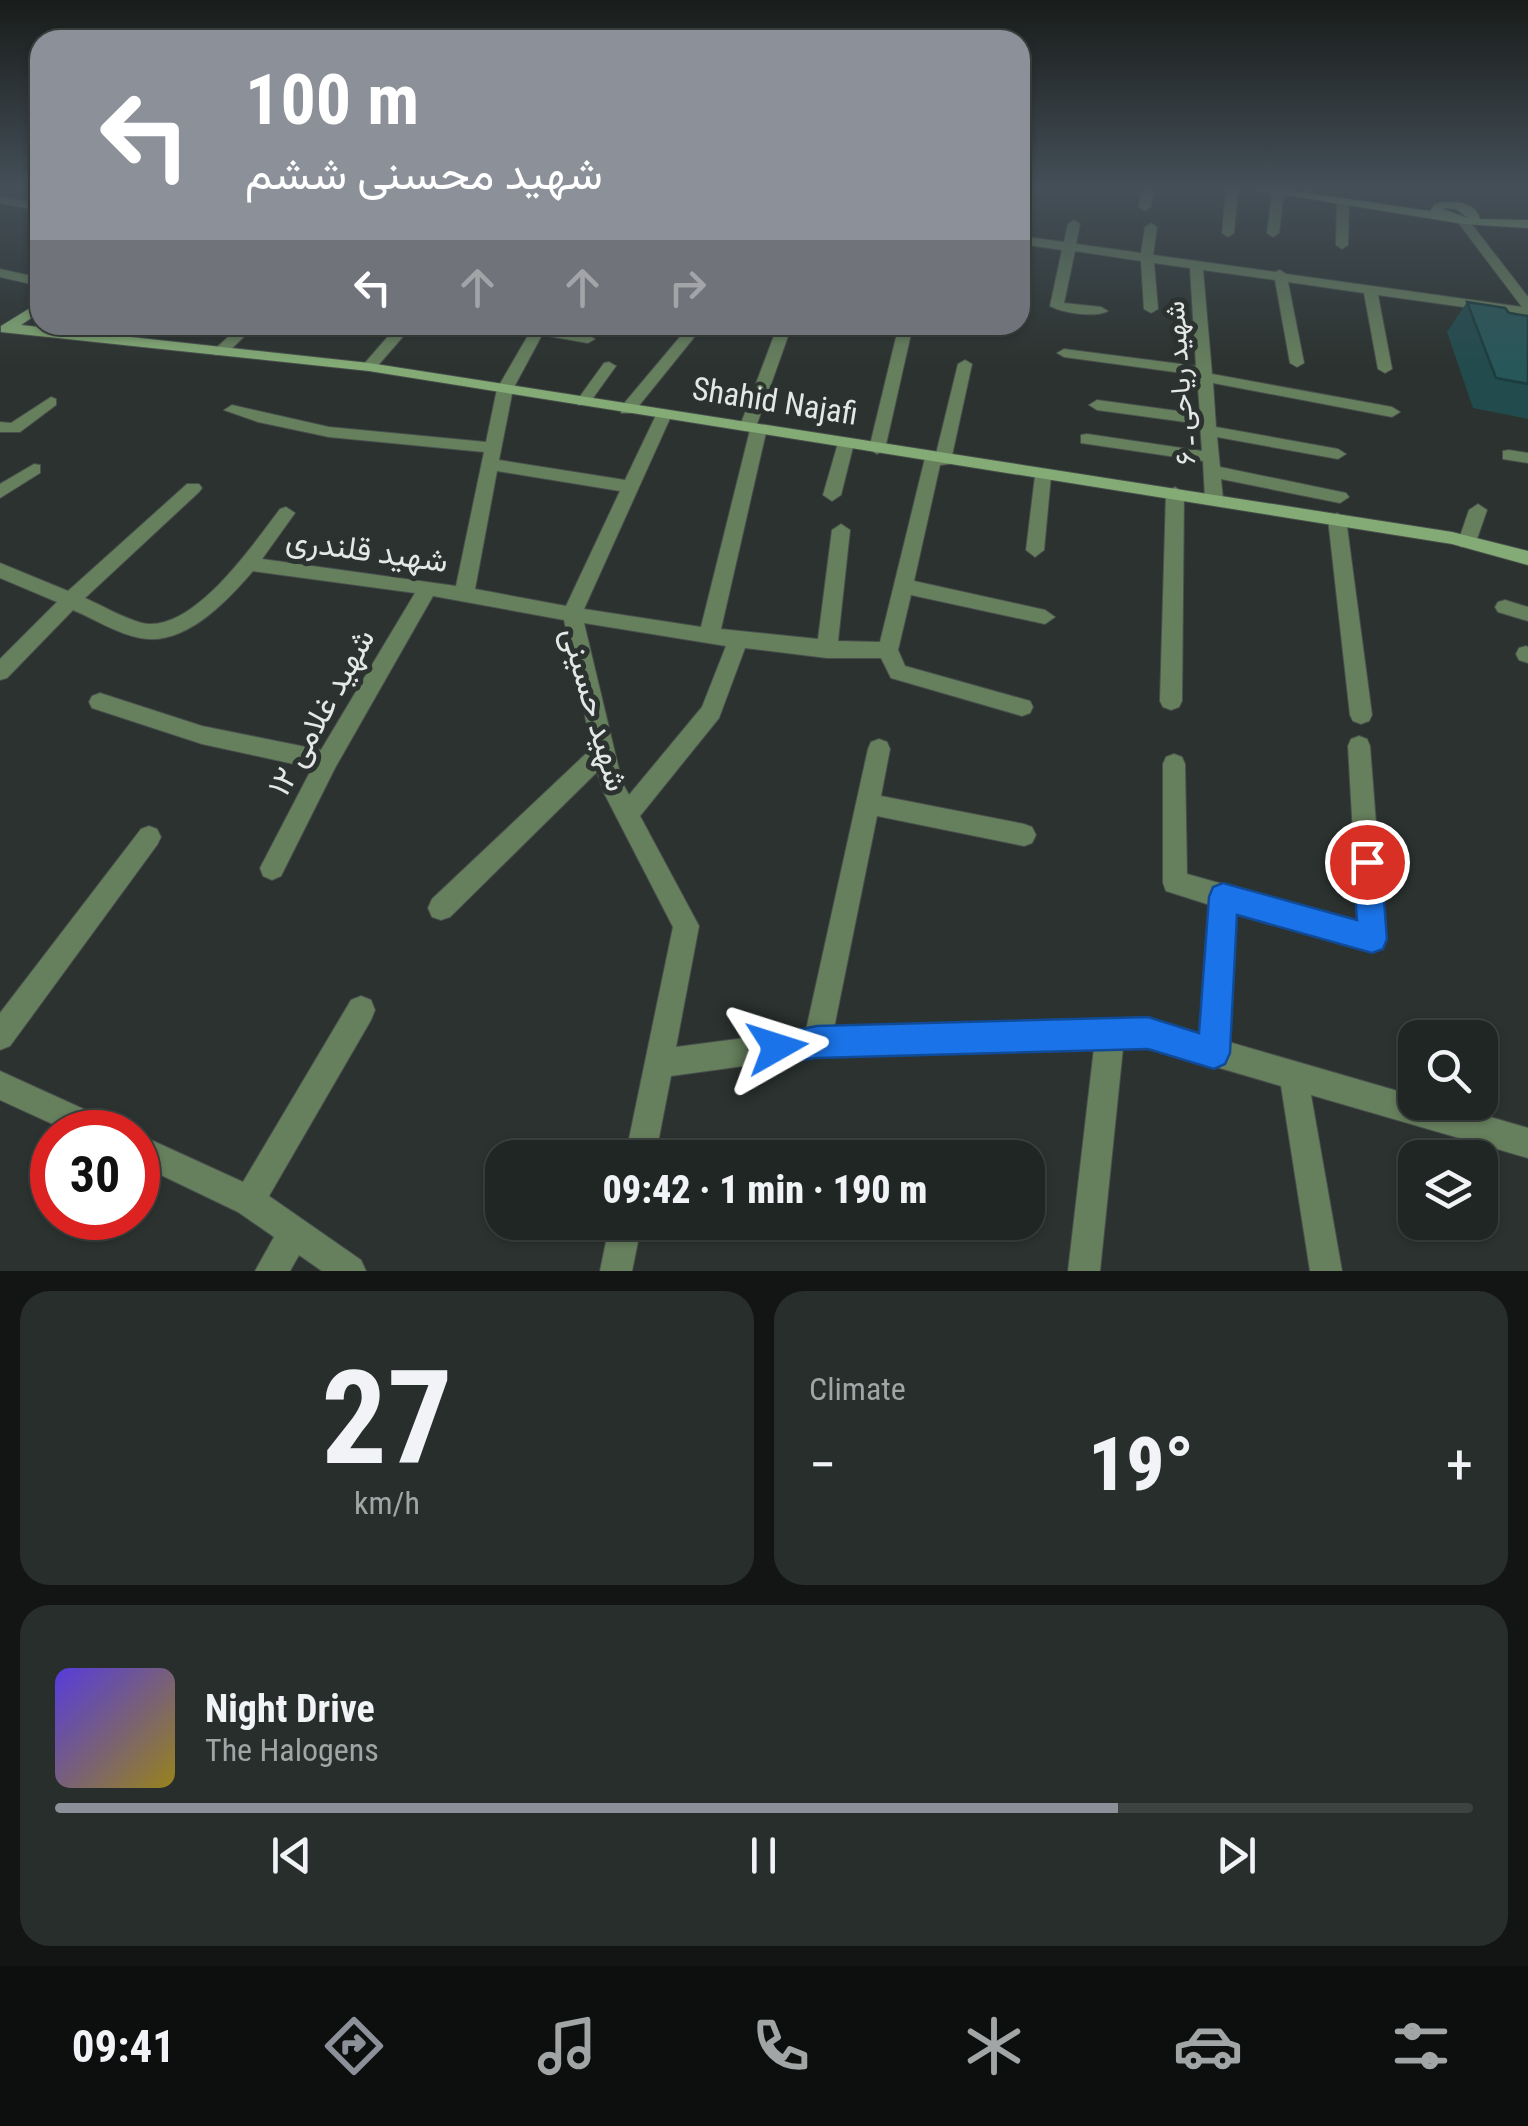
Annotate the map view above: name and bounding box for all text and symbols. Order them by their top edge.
text: 100 m [245,59,419,141]
icon: left [80,70,210,200]
text: شهید محسنی ششم [245,147,603,200]
icon: left [345,260,400,315]
icon: ahead [450,260,505,315]
icon: ahead [555,260,610,315]
icon: right [660,260,715,315]
street label: شهید ریاحی ـ ۶ [1158,300,1203,466]
street label: Shahid Najafi [690,369,860,433]
street label: شهید قلندری [283,520,450,581]
street label: شهید غلامی ۱۲ [260,622,383,803]
street label: شهید حسینی [553,623,637,796]
pin [1325,820,1410,905]
icon: arrive [1340,835,1395,890]
position arrow [725,995,829,1099]
map controls [1398,1020,1498,1240]
button: search [1398,1020,1498,1120]
speed limit sign: 30 [30,1110,160,1240]
button: layers [1398,1140,1498,1240]
text: 09:42 · 1 min · 190 m [603,1168,927,1212]
text: 27 [321,1342,453,1495]
text: Climate [809,1370,906,1408]
text: 19° [1088,1420,1194,1508]
text: − [809,1433,837,1497]
text: + [1446,1433,1473,1497]
text: km/h [354,1484,420,1522]
text: Night Drive [205,1687,375,1731]
text: The Halogens [205,1731,379,1769]
icon: previous [264,1828,319,1883]
icon: pause [736,1828,791,1883]
icon: next [1209,1828,1264,1883]
icon: directions [319,2011,389,2081]
icon: music [532,2011,602,2081]
icon: phone [746,2011,816,2081]
icon: climate [959,2011,1029,2081]
icon: car [1173,2011,1243,2081]
icon: filters [1386,2011,1456,2081]
text: 09:41 [72,2020,175,2073]

